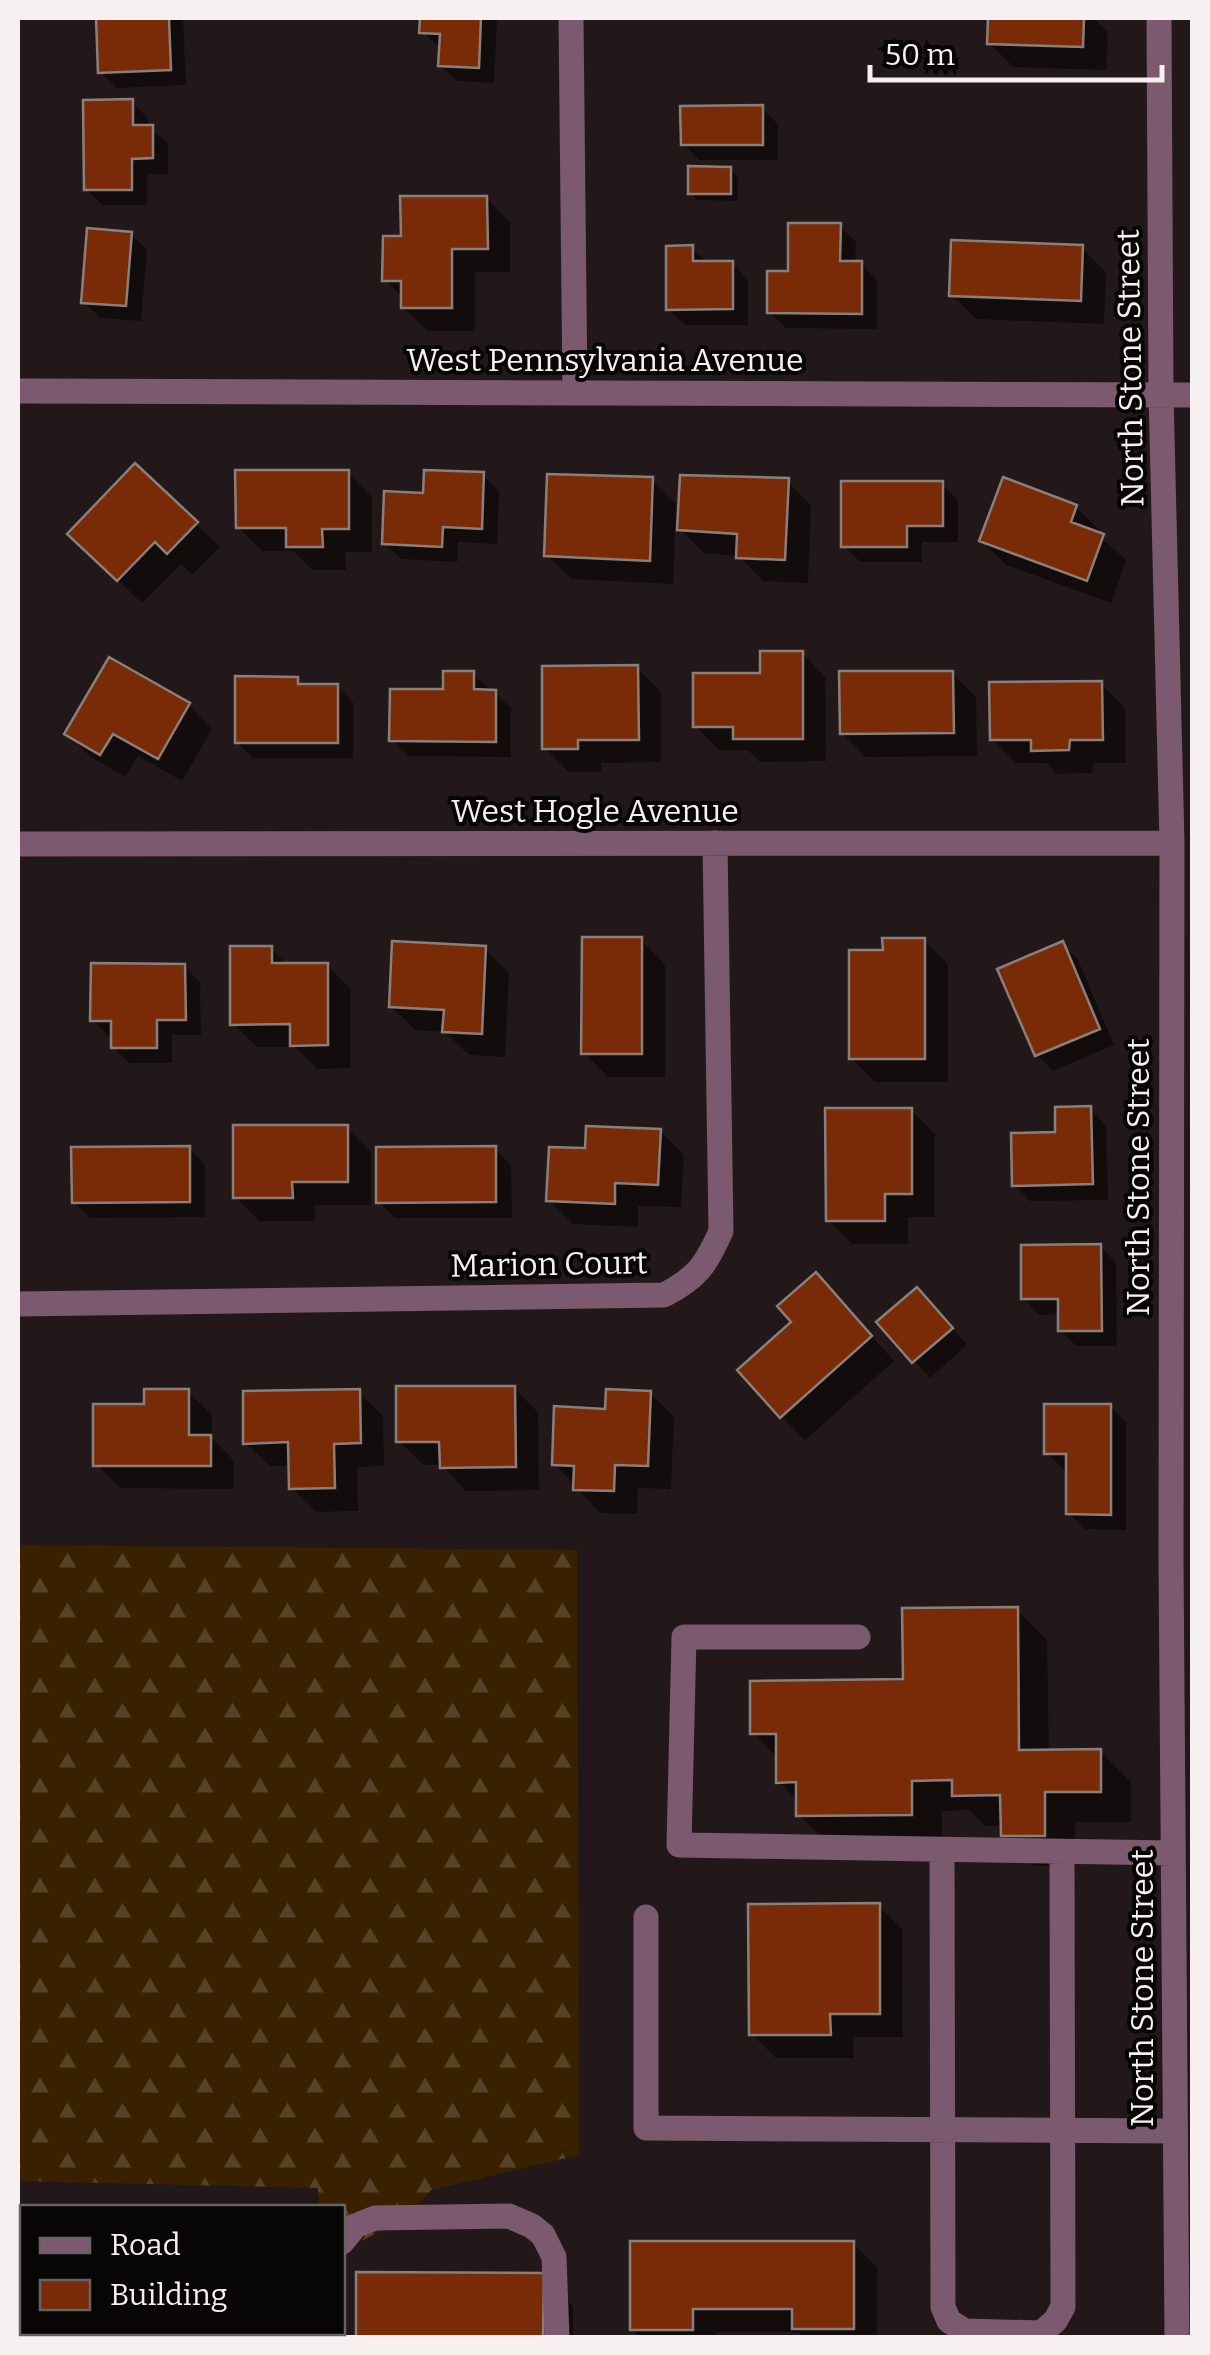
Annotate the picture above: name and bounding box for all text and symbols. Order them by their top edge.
scale bar [870,20,1162,82]
text: 50 m [885,37,955,73]
street label: North Stone Street [1109,228,1151,507]
street label: West Pennsylvania Avenue [406,341,804,379]
street label: West Hogle Avenue [451,792,739,830]
street label: North Stone Street [1119,1038,1157,1316]
street label: Marion Court [450,1243,648,1285]
street label: North Stone Street [1123,1849,1161,2127]
legend [20,2205,345,2335]
text: Road [110,2227,181,2263]
text: Building [110,2277,228,2313]

